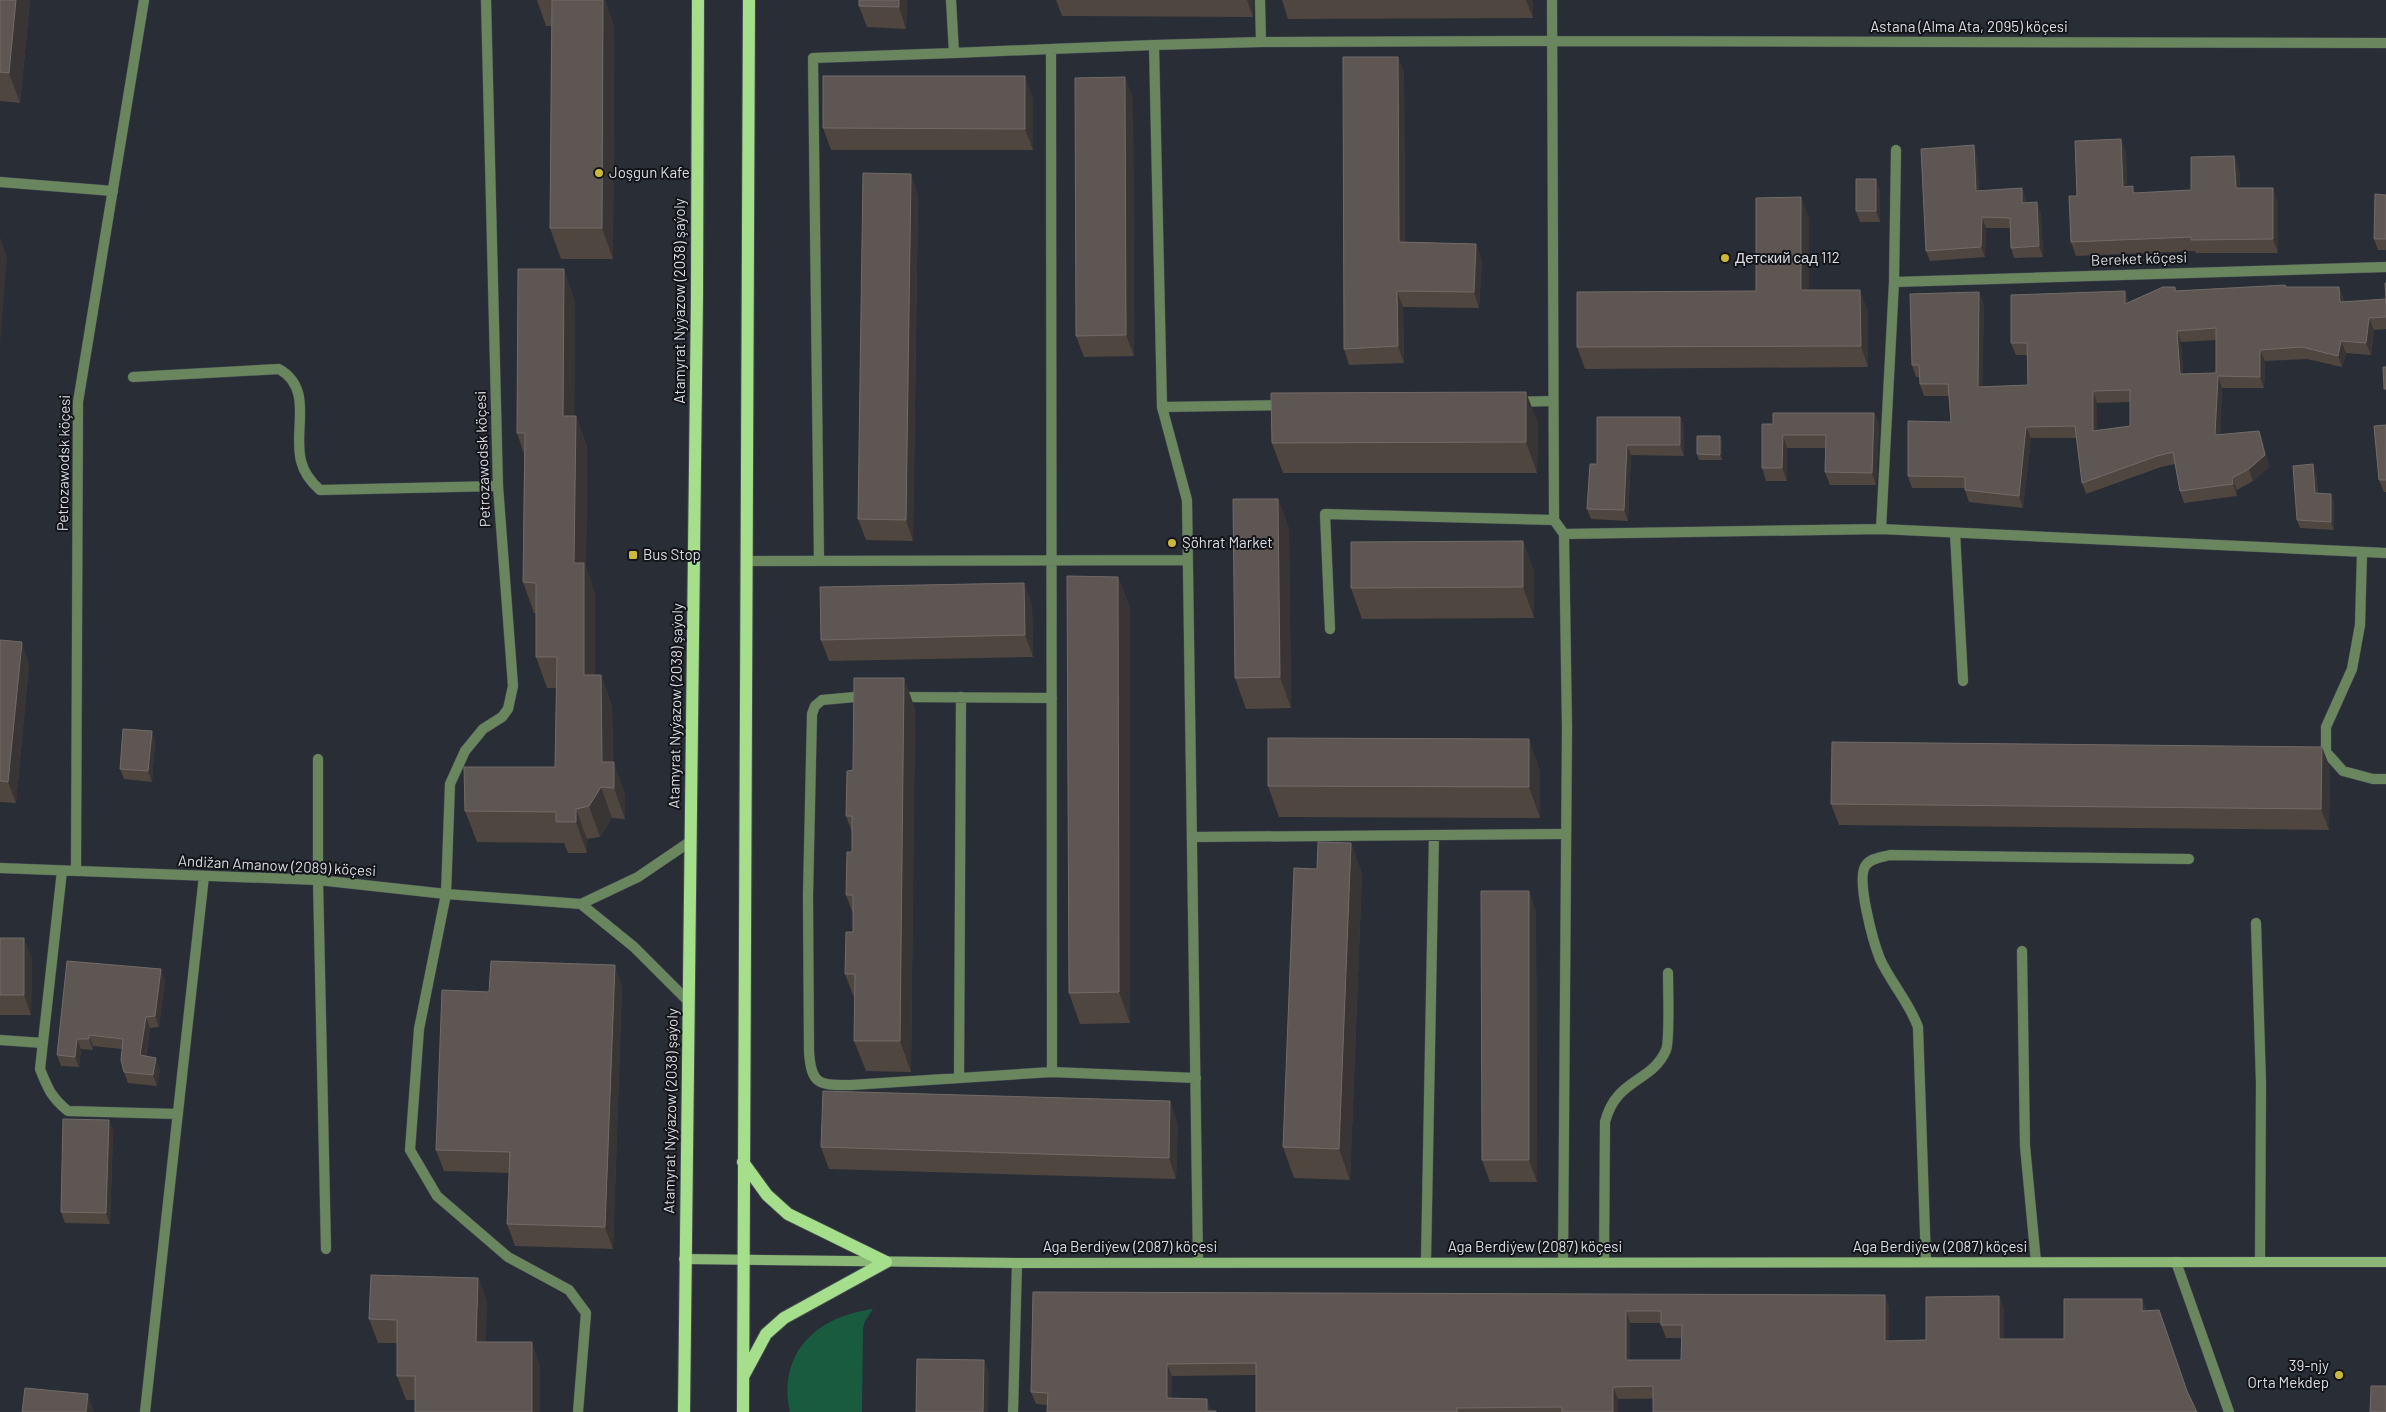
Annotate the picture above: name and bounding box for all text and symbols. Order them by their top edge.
street label: Astana (Alma Ata, 2095) köçesi [1870,17,2068,35]
place label: Joşgun Kafe [609,163,690,181]
marker: Joşgun Kafe [593,167,605,179]
street label: Atamyrat Nyýazow (2038) şaýoly [670,198,688,404]
street label: Bereket köçesi [2091,247,2187,269]
place label: Детский сад 112 [1735,248,1840,266]
marker: Детский сад 112 [1719,252,1731,264]
street label: Petrozawodsk köçesi [471,391,493,527]
street label: Petrozawodsk köçesi [53,395,73,531]
place label: Şöhrat Market [1182,533,1273,551]
marker: Şöhrat Market [1166,537,1178,549]
place label: Bus Stop [643,545,701,563]
marker: Bus Stop [627,549,639,561]
street label: Atamyrat Nyýazow (2038) şaýoly [664,603,686,809]
street label: Andižan Amanow (2089) köçesi [178,851,377,879]
street label: Atamyrat Nyýazow (2038) şaýoly [659,1008,681,1214]
street label: Aga Berdiýew (2087) köçesi [1043,1237,1217,1255]
street label: Aga Berdiýew (2087) köçesi [1448,1237,1622,1255]
street label: Aga Berdiýew (2087) köçesi [1853,1237,2027,1255]
place label: 39-njy Orta Mekdep [2247,1356,2329,1391]
marker: 39-njy Orta Mekdep [2333,1369,2345,1381]

